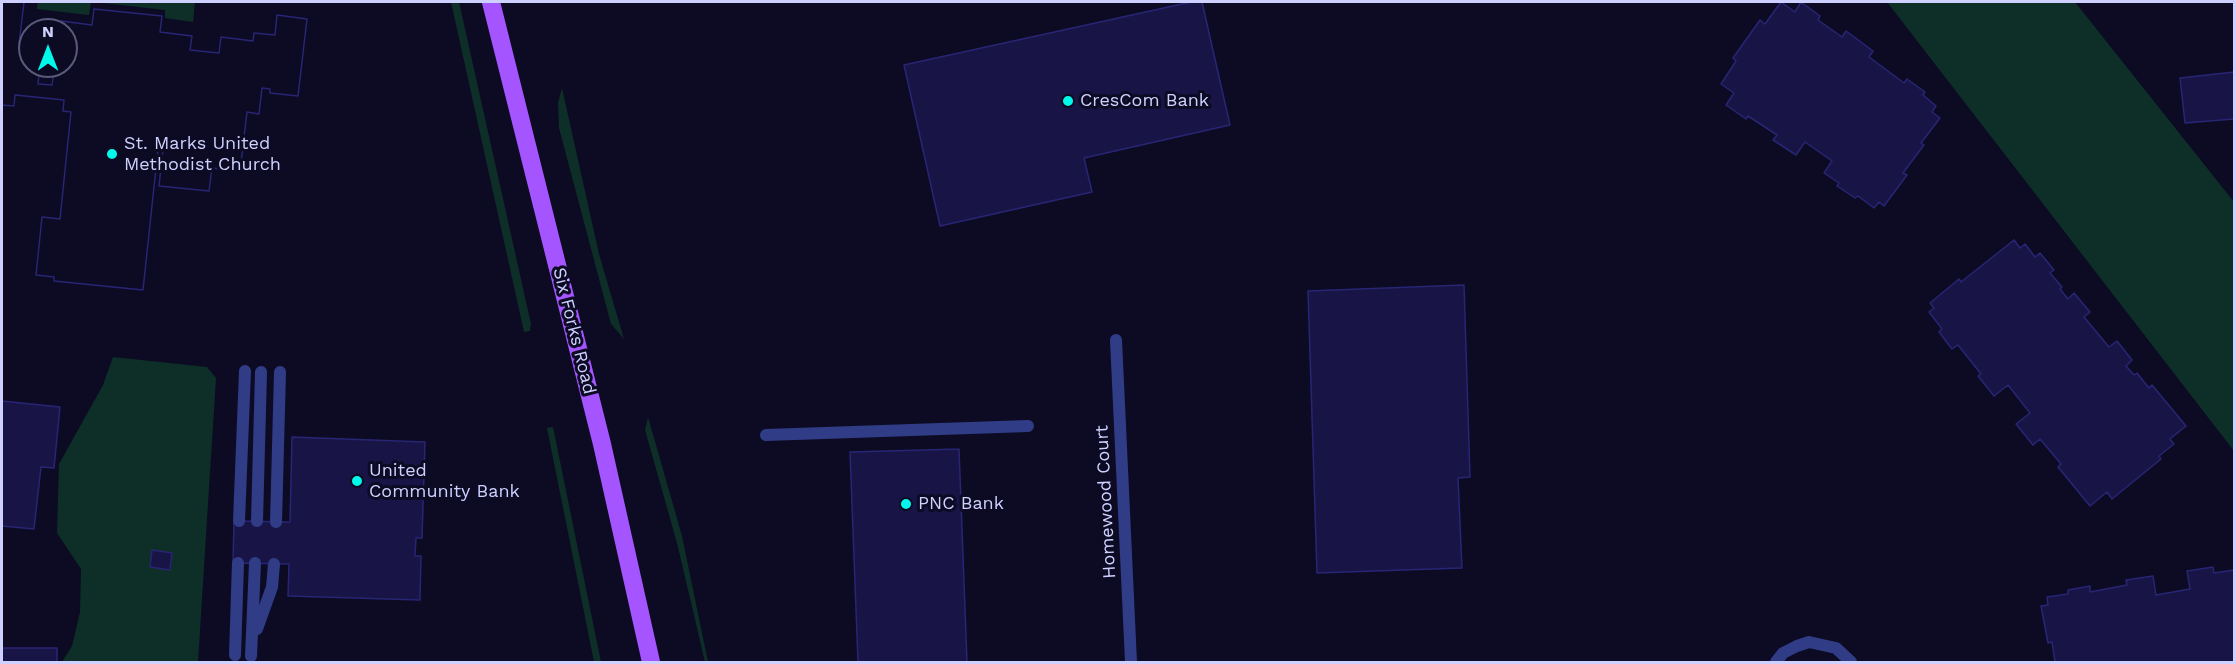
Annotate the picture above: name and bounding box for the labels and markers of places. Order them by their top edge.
place label: CresCom Bank [1080,90,1209,112]
marker: CresCom Bank [1061,94,1075,108]
place label: St. Marks United Methodist Church [124,133,281,176]
marker: St. Marks United Methodist Church [105,147,119,161]
place label: United Community Bank [369,460,520,502]
marker: United Community Bank [350,474,364,488]
place label: PNC Bank [918,493,1004,515]
marker: PNC Bank [899,497,913,511]

